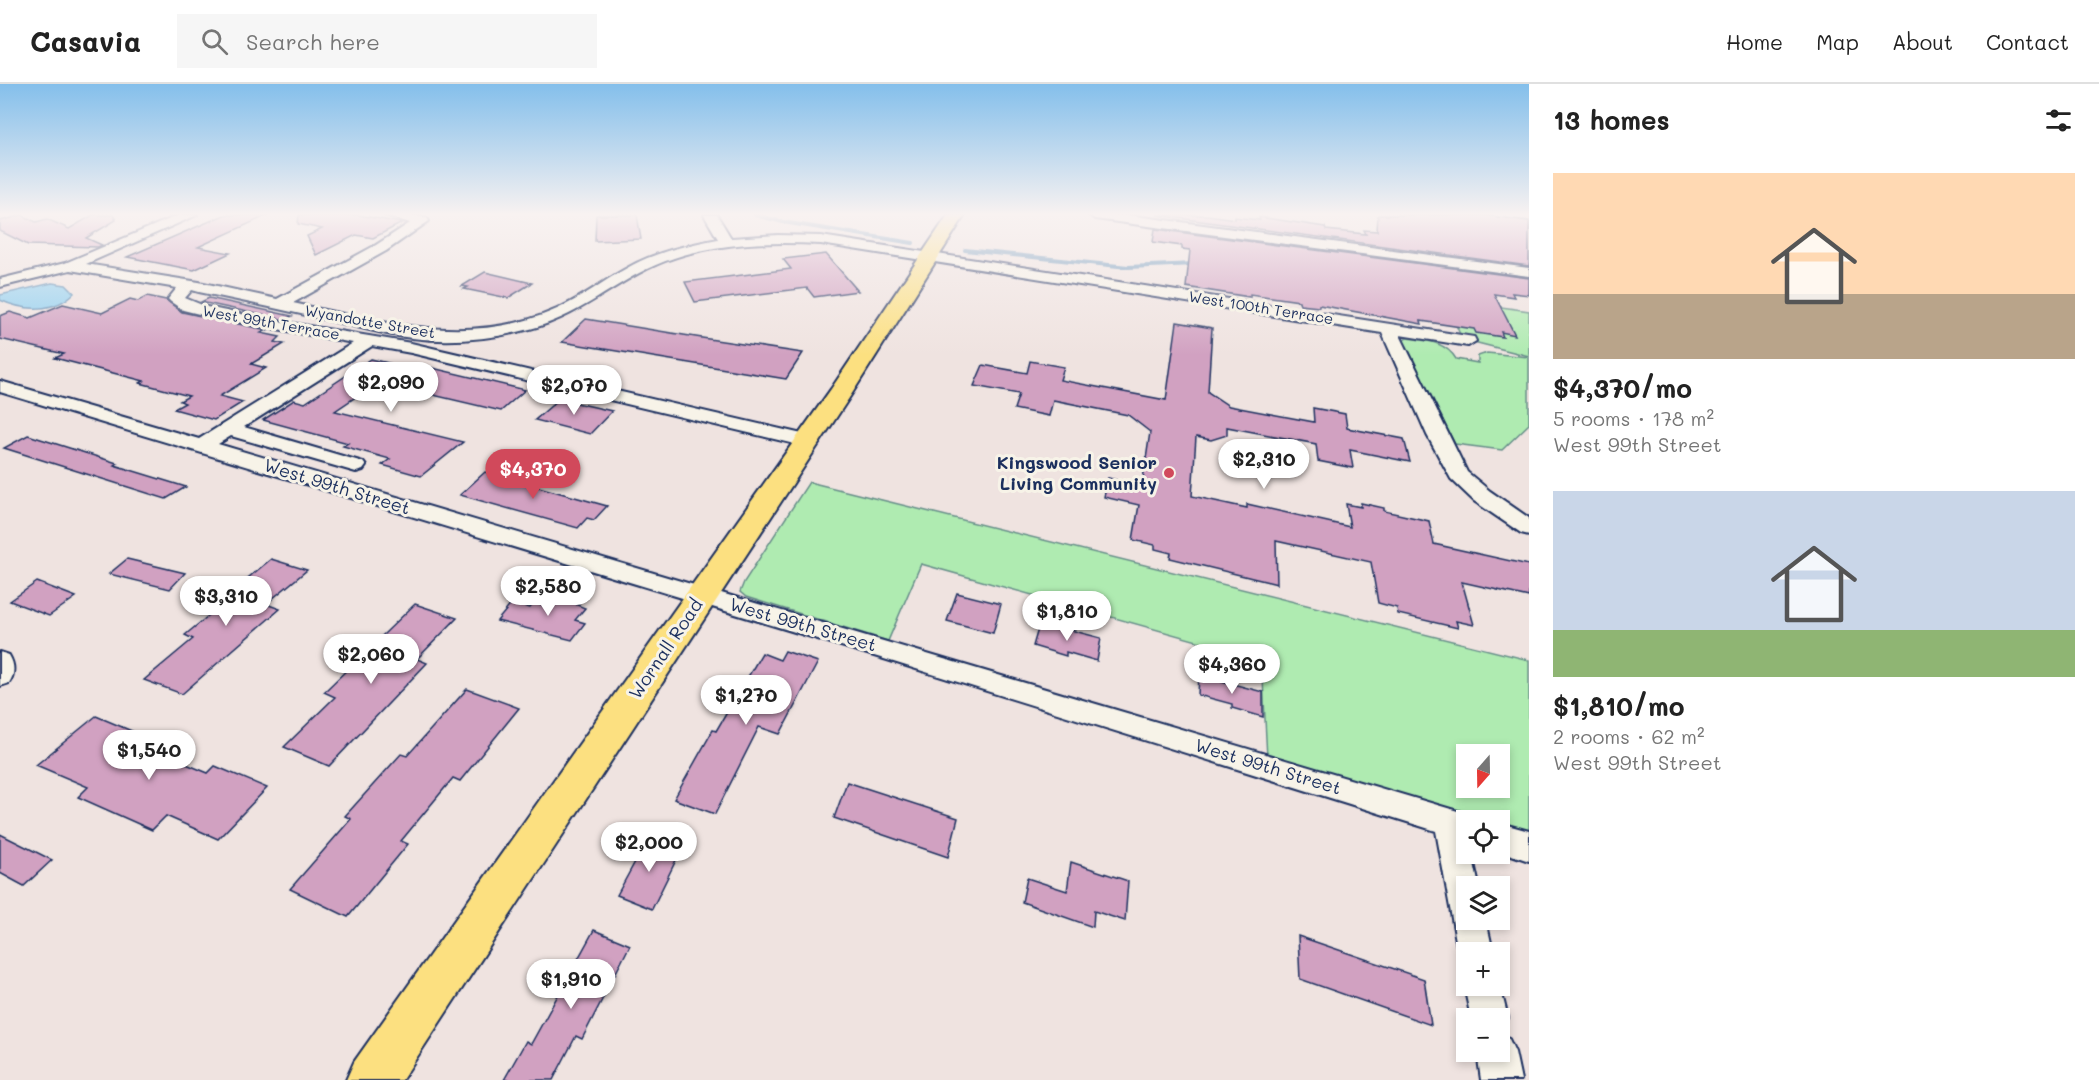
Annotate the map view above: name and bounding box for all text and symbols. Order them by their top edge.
search box [177,14,597,68]
text: Casavia [30,23,141,59]
icon: search [198,25,231,58]
text: Search here [246,27,380,56]
text: Home [1726,28,1783,55]
text: Map [1816,28,1859,55]
text: About [1892,28,1953,55]
text: Contact [1986,28,2069,55]
text: 13 homes [1553,103,1670,137]
icon: filters [2042,104,2075,137]
icon: home [1760,212,1868,320]
street label: West 100th Terrace [1187,286,1335,328]
street label: West 99th Terrace [201,300,341,344]
street label: Wyandotte Street [303,300,437,342]
pin: $2,090 [342,362,440,413]
pin: $2,070 [525,365,623,416]
text: $2,090 [357,368,425,394]
text: $2,070 [541,371,607,397]
text: $4,370/mo [1553,371,1692,405]
text: 5 rooms · 178 m² [1553,405,1714,431]
text: West 99th Street [1553,431,1722,457]
pin: $2,310 [1215,439,1313,490]
text: $2,310 [1232,445,1296,471]
pin: $4,370 [484,449,582,500]
place label: Kingswood Senior Living Community [997,450,1157,495]
street label: West 99th Street [261,452,413,520]
text: $4,370 [499,455,567,481]
marker: Kingswood Senior Living Community [1162,466,1176,480]
icon: home [1760,530,1868,638]
pin: $2,580 [499,566,597,617]
text: $2,580 [515,572,581,598]
pin: $3,310 [177,576,275,627]
text: $3,310 [194,582,258,608]
pin: $1,810 [1018,591,1116,642]
street label: West 99th Street [727,592,880,656]
street label: Wornall Road [623,594,708,703]
text: $1,810 [1036,597,1098,623]
pin: $2,060 [322,634,420,685]
text: $2,060 [337,640,405,666]
pin: $4,360 [1183,644,1281,695]
text: $4,360 [1198,650,1266,676]
pin: $1,270 [697,675,795,726]
text: $1,270 [715,681,777,707]
text: $1,810/mo [1553,689,1685,723]
text: 2 rooms · 62 m² [1553,723,1705,749]
pin: $1,540 [100,730,198,781]
street label: West 99th Street [1192,732,1344,800]
text: $1,540 [117,736,181,762]
north arrow [1456,744,1510,798]
map controls [1456,744,1510,1062]
text: West 99th Street [1553,749,1722,775]
button: locate [1456,810,1510,864]
pin: $2,000 [600,822,698,873]
text: $2,000 [615,828,683,854]
button: layers [1456,876,1510,930]
button: + [1456,942,1510,996]
pin: $1,910 [522,959,620,1010]
text: $1,910 [540,965,602,991]
button: − [1456,1008,1510,1062]

